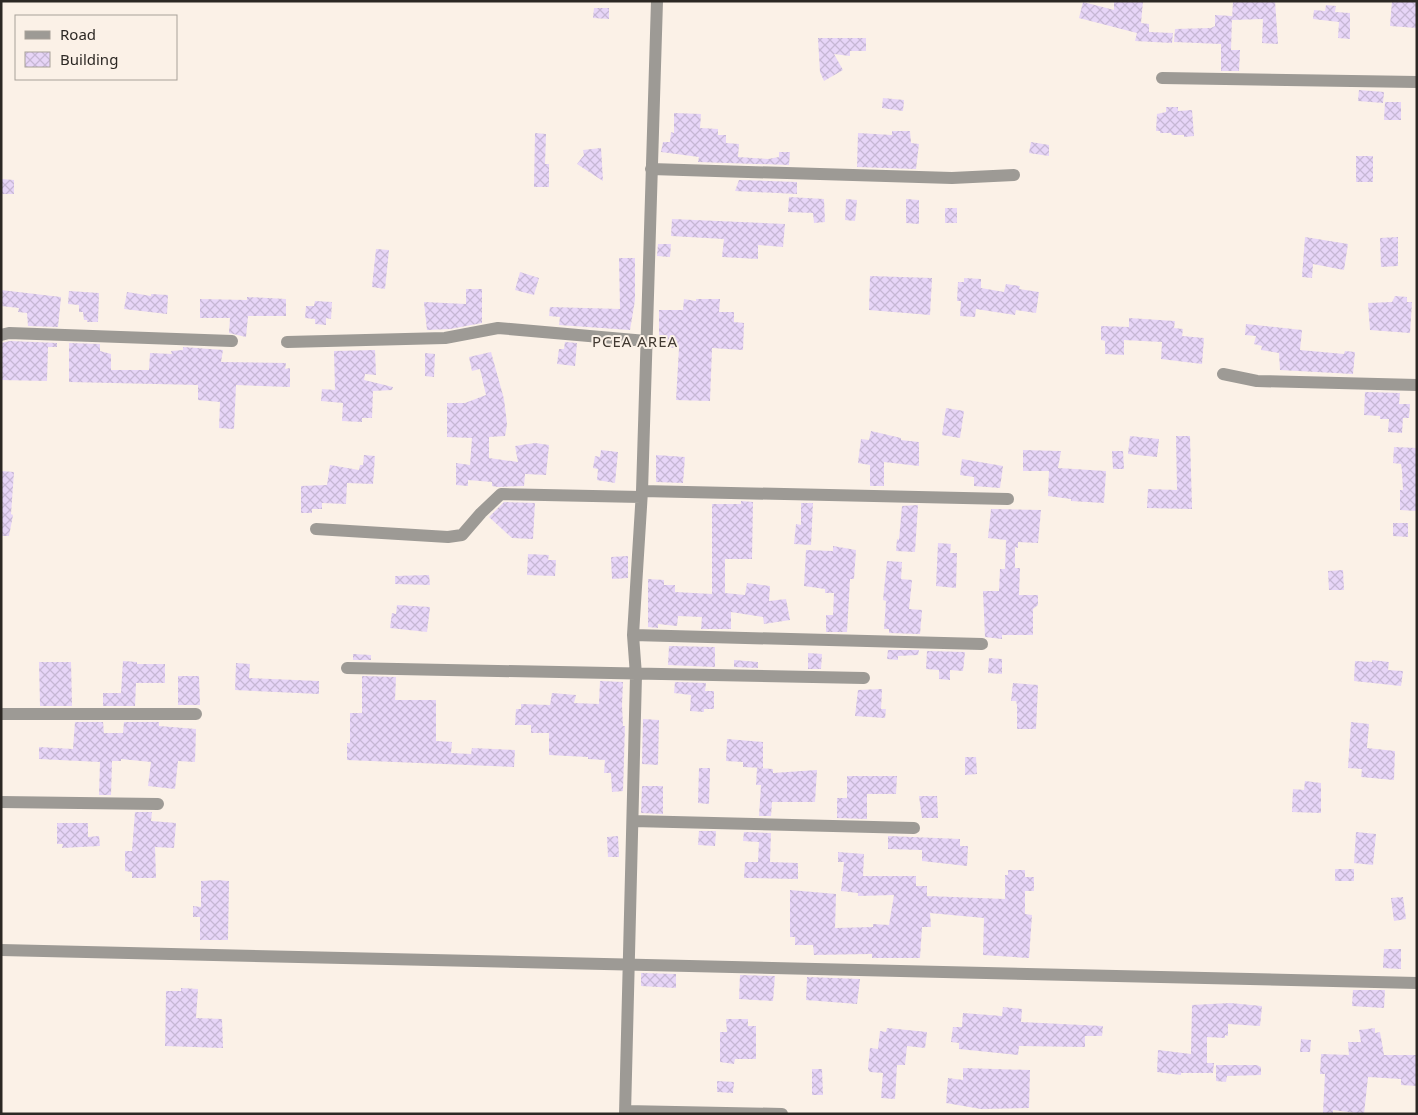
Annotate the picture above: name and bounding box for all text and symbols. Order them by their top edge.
legend [15,15,178,80]
text: Road [60,24,96,44]
text: Building [60,49,118,69]
district label: PCEA AREA [592,331,678,351]

